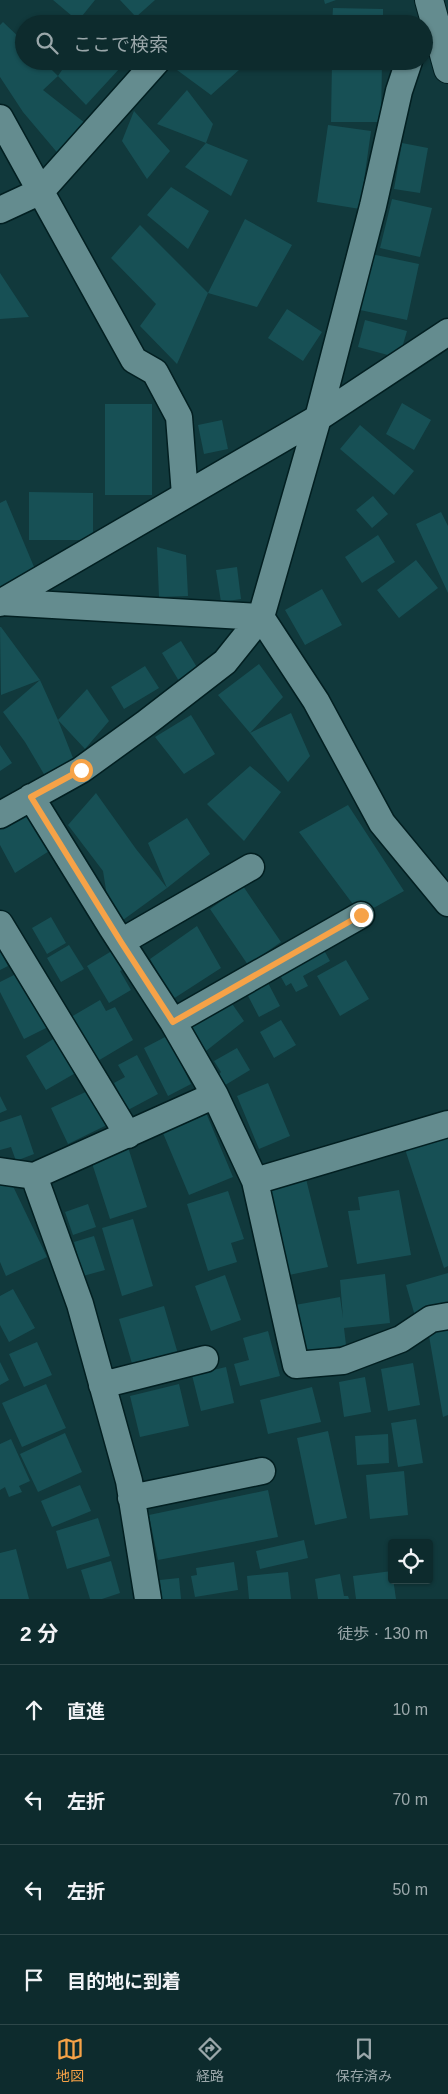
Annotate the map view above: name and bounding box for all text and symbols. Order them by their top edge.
search box [15,15,433,70]
icon: search [33,29,61,57]
text: ここで検索 [73,34,168,55]
route start [70,759,93,782]
route end [350,904,373,927]
map controls [388,1539,433,1584]
button: locate [388,1539,433,1584]
text: 2 分 [20,1622,59,1645]
text: 徒歩 · 130 m [337,1625,428,1642]
icon: ahead [20,1696,48,1724]
text: 直進 [67,1701,105,1722]
text: 10 m [392,1701,428,1718]
icon: left [20,1786,48,1814]
text: 左折 [67,1791,105,1812]
text: 70 m [392,1791,428,1808]
icon: left [20,1876,48,1904]
text: 左折 [67,1881,105,1902]
text: 50 m [392,1881,428,1898]
icon: arrive [20,1966,48,1994]
text: 目的地に到着 [67,1971,181,1992]
tab: 地図 [56,2035,84,2085]
tab: 経路 [196,2035,224,2085]
tab: 保存済み [336,2035,392,2085]

